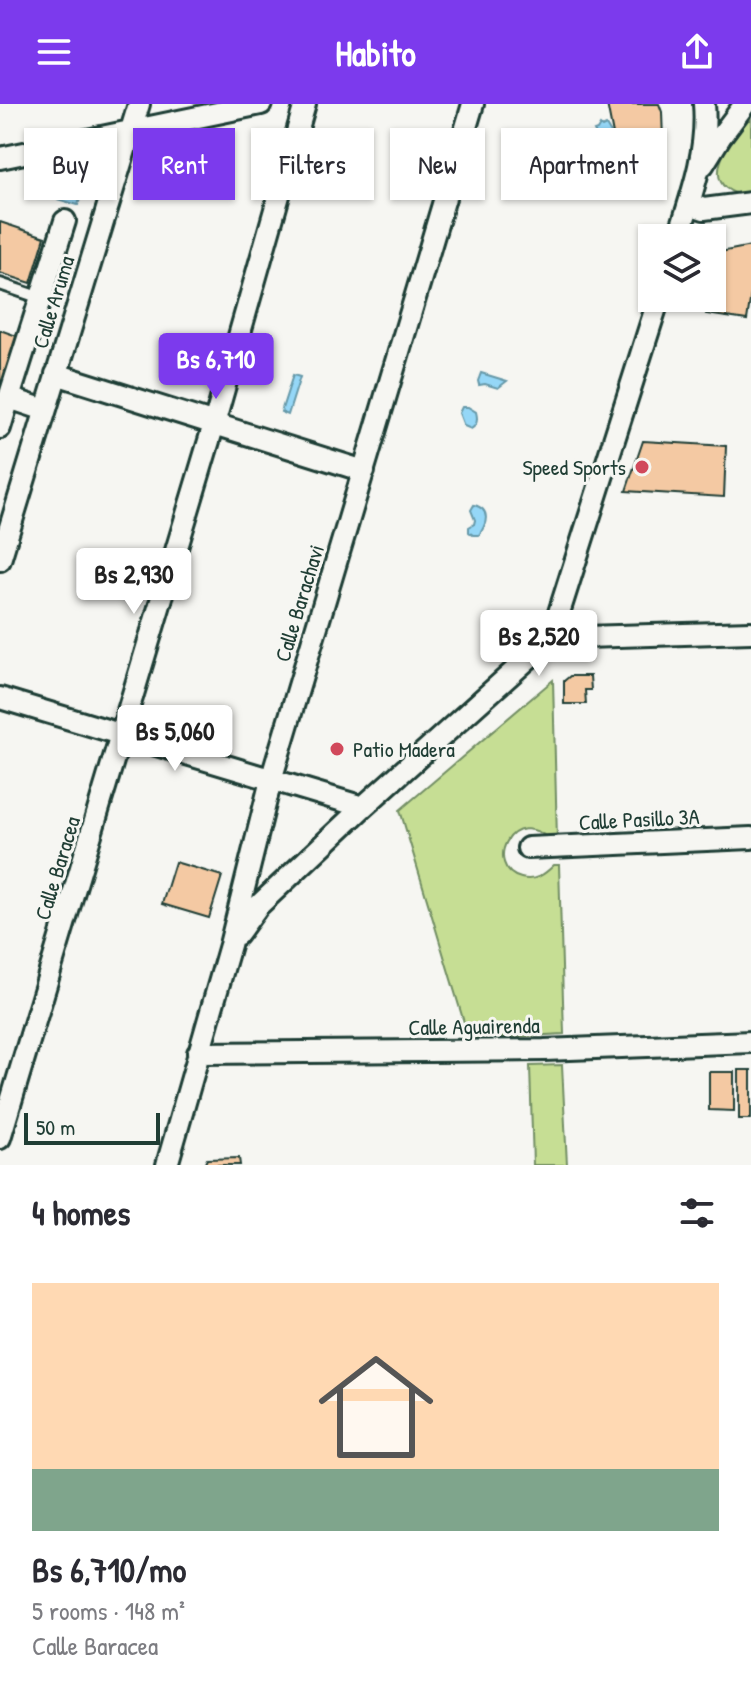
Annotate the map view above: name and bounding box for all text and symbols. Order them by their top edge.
text: Habito [335,28,416,77]
icon: menu [32,30,76,74]
icon: share [675,30,719,74]
chip: Buy [24,128,117,200]
chip: Rent [133,128,235,200]
chip: Filters [251,128,374,200]
chip: New [390,128,485,200]
chip: Apartment [501,128,667,200]
map controls [638,224,726,312]
button: layers [638,224,726,312]
street label: Calle Aruma [25,252,81,352]
pin: Bs 6,710 [133,333,299,401]
text: Bs 6,710 [177,341,255,376]
place label: Speed Sports [522,452,626,482]
marker: Speed Sports [633,458,651,476]
street label: Calle Barachavi [267,541,331,665]
pin: Bs 2,930 [51,548,217,616]
text: Bs 2,930 [94,556,174,591]
pin: Bs 2,520 [456,610,622,678]
text: Bs 2,520 [498,618,580,653]
pin: Bs 5,060 [92,705,258,773]
text: Bs 5,060 [135,713,215,748]
place label: Patio Madera [353,734,455,764]
marker: Patio Madera [328,740,346,758]
street label: Calle Pasillo 3A [578,801,700,837]
street label: Calle Baracea [27,812,87,923]
street label: Calle Aguairenda [408,1010,540,1042]
scale bar [24,1109,160,1145]
text: 50 m [36,1112,75,1142]
text: 4 homes [32,1190,130,1236]
icon: filters [675,1191,719,1235]
icon: home [304,1335,448,1479]
text: Bs 6,710/mo [32,1547,186,1593]
text: 5 rooms · 148 m² [32,1593,185,1628]
text: Calle Baracea [32,1628,158,1663]

